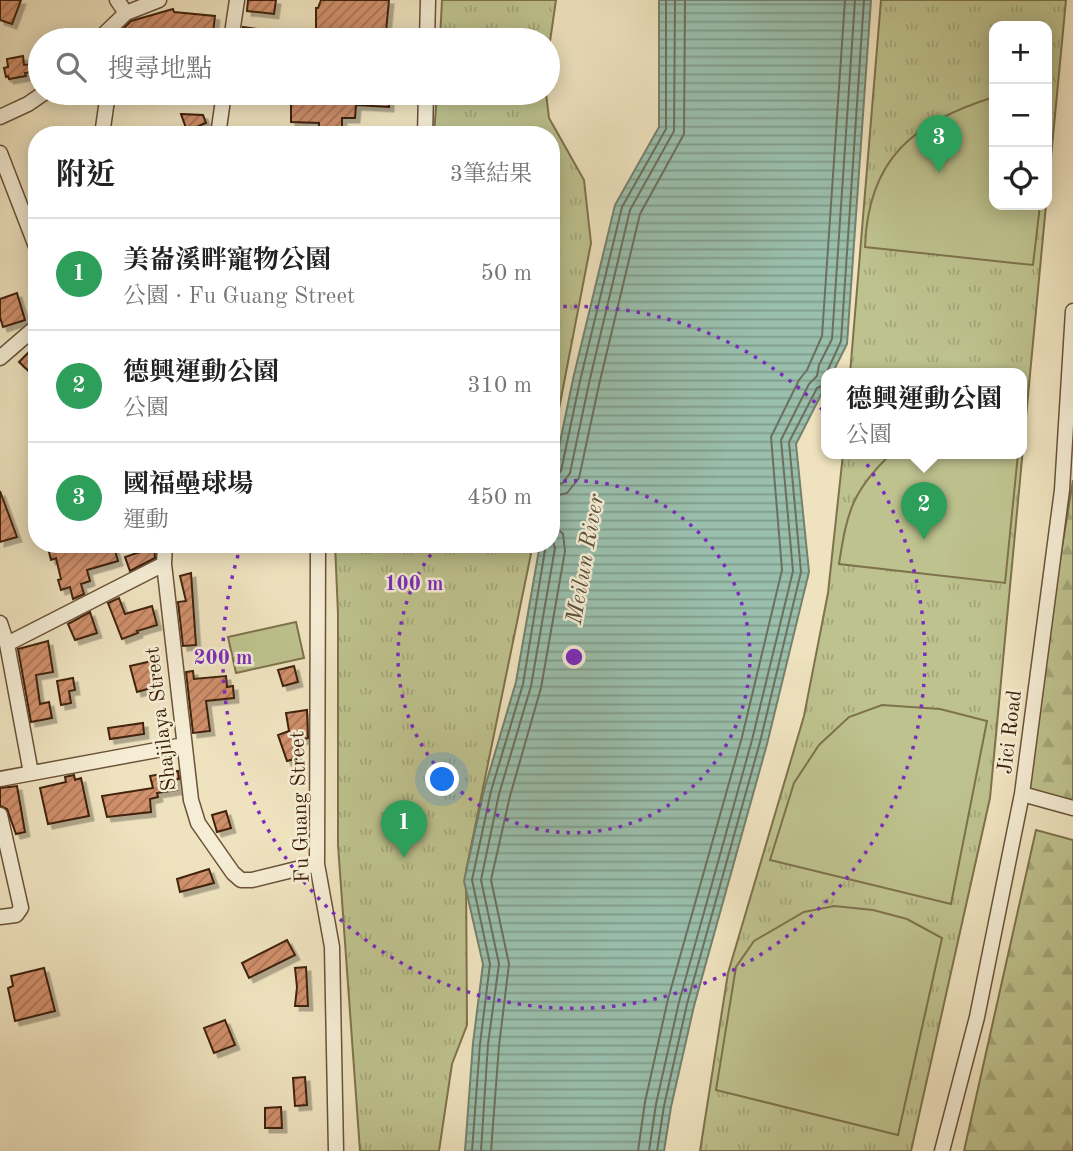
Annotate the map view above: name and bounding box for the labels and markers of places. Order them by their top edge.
pin: 3 [916,115,962,173]
pin: 2 [901,482,947,540]
centre of rings [562,645,586,669]
pin: 1 [381,800,427,858]

